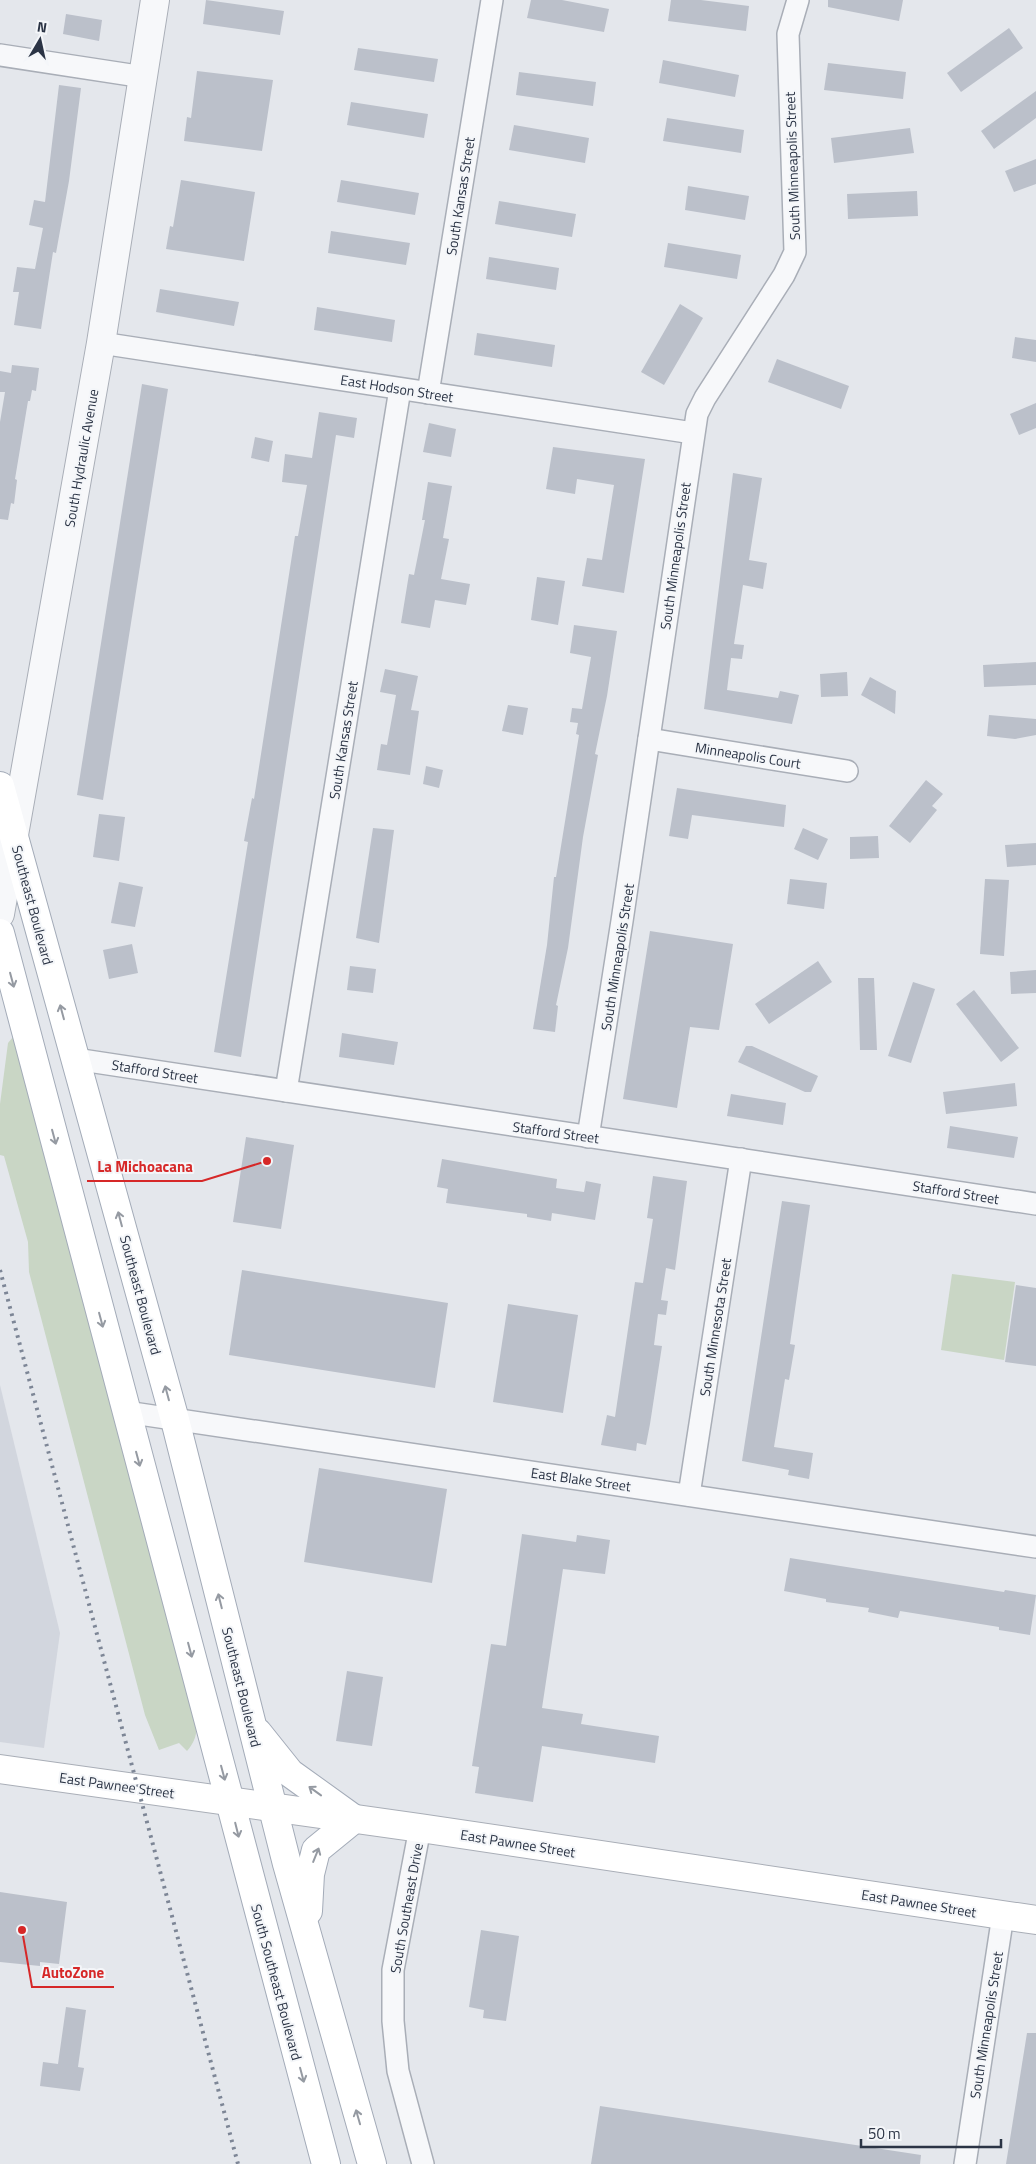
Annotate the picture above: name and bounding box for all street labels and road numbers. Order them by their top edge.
street label: South Minneapolis Street [779,91,805,241]
street label: South Kansas Street [440,135,480,257]
street label: East Hodson Street [339,369,455,407]
street label: South Hydraulic Avenue [59,387,103,529]
street label: South Minneapolis Street [654,481,696,631]
street label: South Kansas Street [323,679,363,801]
street label: Minneapolis Court [694,736,802,774]
street label: Southeast Boulevard [7,843,59,967]
street label: South Minneapolis Street [595,882,639,1032]
street label: Stafford Street [110,1054,200,1088]
street label: Stafford Street [511,1116,601,1148]
street label: Stafford Street [911,1175,1001,1209]
street label: Southeast Boulevard [115,1233,167,1357]
street label: South Minnesota Street [694,1256,736,1398]
street label: East Blake Street [530,1462,633,1496]
street label: Southeast Boulevard [217,1625,267,1749]
street label: East Pawnee Street [58,1767,176,1803]
street label: East Pawnee Street [459,1824,577,1862]
street label: South Southeast Drive [384,1841,428,1975]
street label: East Pawnee Street [860,1884,978,1922]
street label: South Southeast Boulevard [246,1902,308,2062]
street label: South Minneapolis Street [964,1950,1008,2100]

